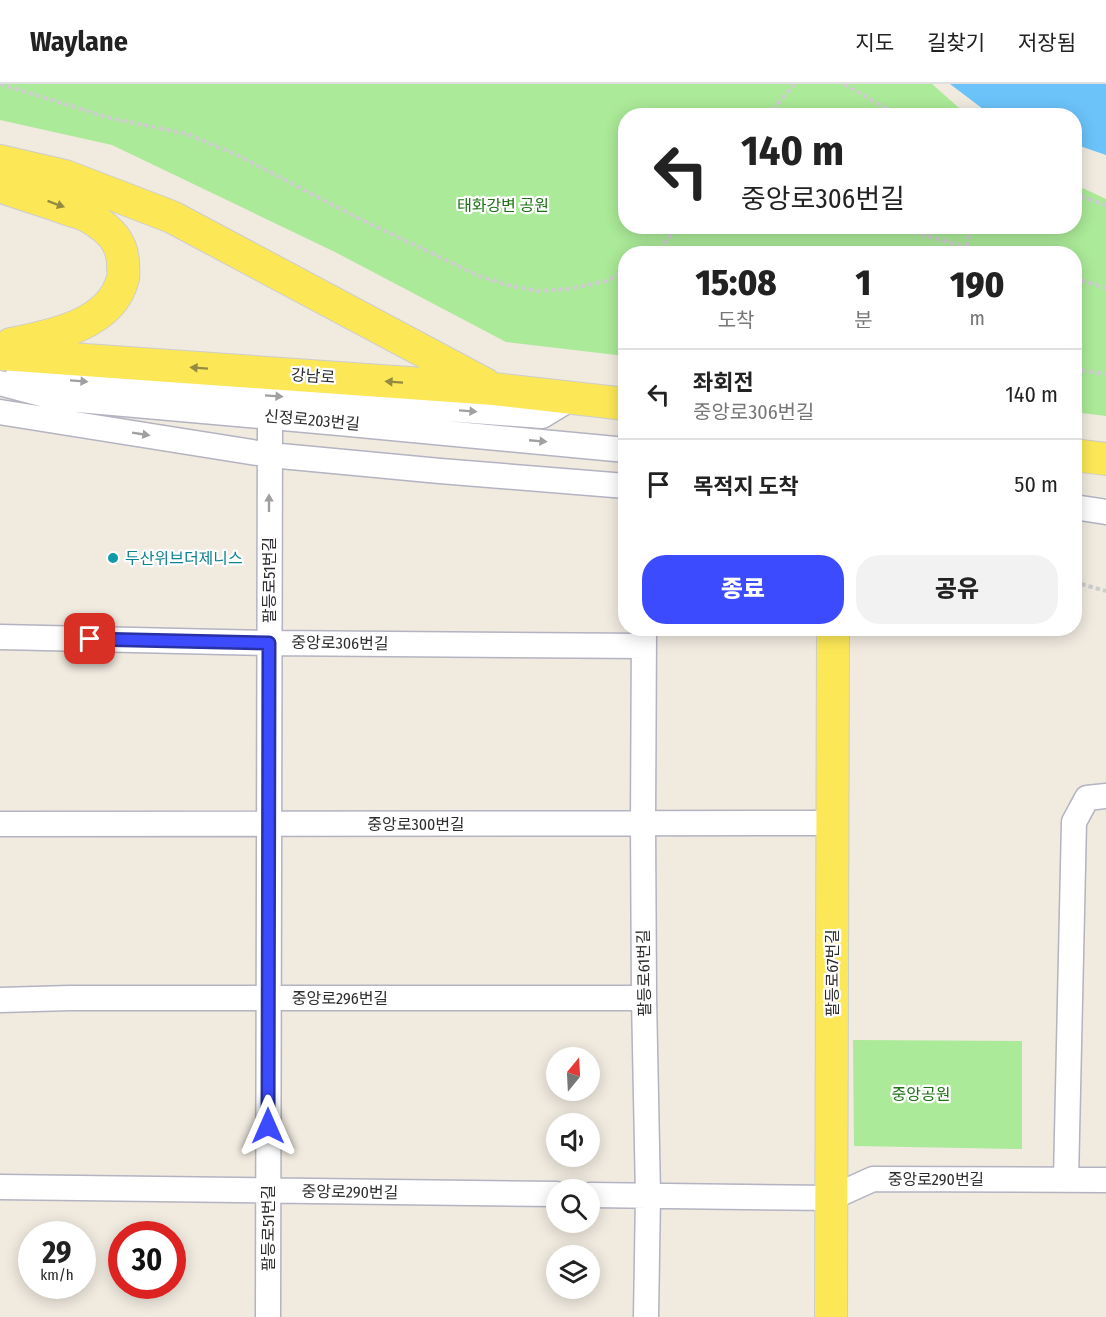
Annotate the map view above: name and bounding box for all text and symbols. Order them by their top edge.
text: Waylane [30,25,128,58]
text: 지도 [855,30,894,56]
text: 길찾기 [927,30,985,56]
text: 저장됨 [1018,30,1076,56]
text: 140 m [741,126,844,176]
icon: left [642,132,720,210]
text: 중앙로306번길 [741,183,905,215]
park label: 태화강변 공원 [457,196,549,215]
one-way arrow [47,200,65,210]
text: 15:08 [695,261,777,305]
text: 1 [856,261,871,305]
text: 190 [950,263,1005,307]
text: m [970,306,985,330]
text: 도착 [718,308,754,332]
text: 분 [854,308,873,332]
one-way arrow [190,363,209,373]
street label: 강남로 [290,365,336,387]
text: 좌회전 [693,369,754,396]
one-way arrow [70,377,89,386]
one-way arrow [384,377,403,387]
icon: left [642,378,675,411]
text: 140 m [1005,381,1058,408]
one-way arrow [264,391,283,401]
text: 중앙로306번길 [693,400,814,424]
street label: 신정로203번길 [263,406,361,434]
one-way arrow [459,406,478,415]
one-way arrow [131,430,150,439]
one-way arrow [528,436,547,446]
icon: arrive [642,468,675,501]
text: 50 m [1014,471,1058,498]
text: 목적지 도착 [693,473,799,500]
one-way arrow [264,493,274,512]
street label: 팔등로51번길 [260,537,279,623]
place label: 두산위브더제니스 [125,549,243,568]
marker: 두산위브더제니스 [106,551,120,565]
button: 종료 [642,555,844,624]
button: 공유 [856,555,1058,624]
pin [64,613,115,664]
icon: arrive [73,622,106,655]
street label: 중앙로306번길 [291,633,389,653]
street label: 중앙로300번길 [367,815,465,834]
street label: 팔등로61번길 [634,929,654,1017]
street label: 팔등로67번길 [823,929,842,1017]
street label: 중앙로296번길 [292,989,388,1008]
north arrow [546,1047,600,1101]
map controls [546,1047,600,1299]
park label: 중앙공원 [892,1085,950,1104]
position arrow [236,1094,300,1158]
button: sound [546,1113,600,1167]
street label: 중앙로290번길 [888,1170,984,1189]
button: search [546,1179,600,1233]
street label: 중앙로290번길 [302,1182,398,1202]
street label: 팔등로51번길 [259,1185,278,1271]
speed limit sign: 30 [108,1221,186,1299]
text: 29 [42,1235,72,1271]
button: layers [546,1245,600,1299]
text: km/h [40,1266,74,1284]

